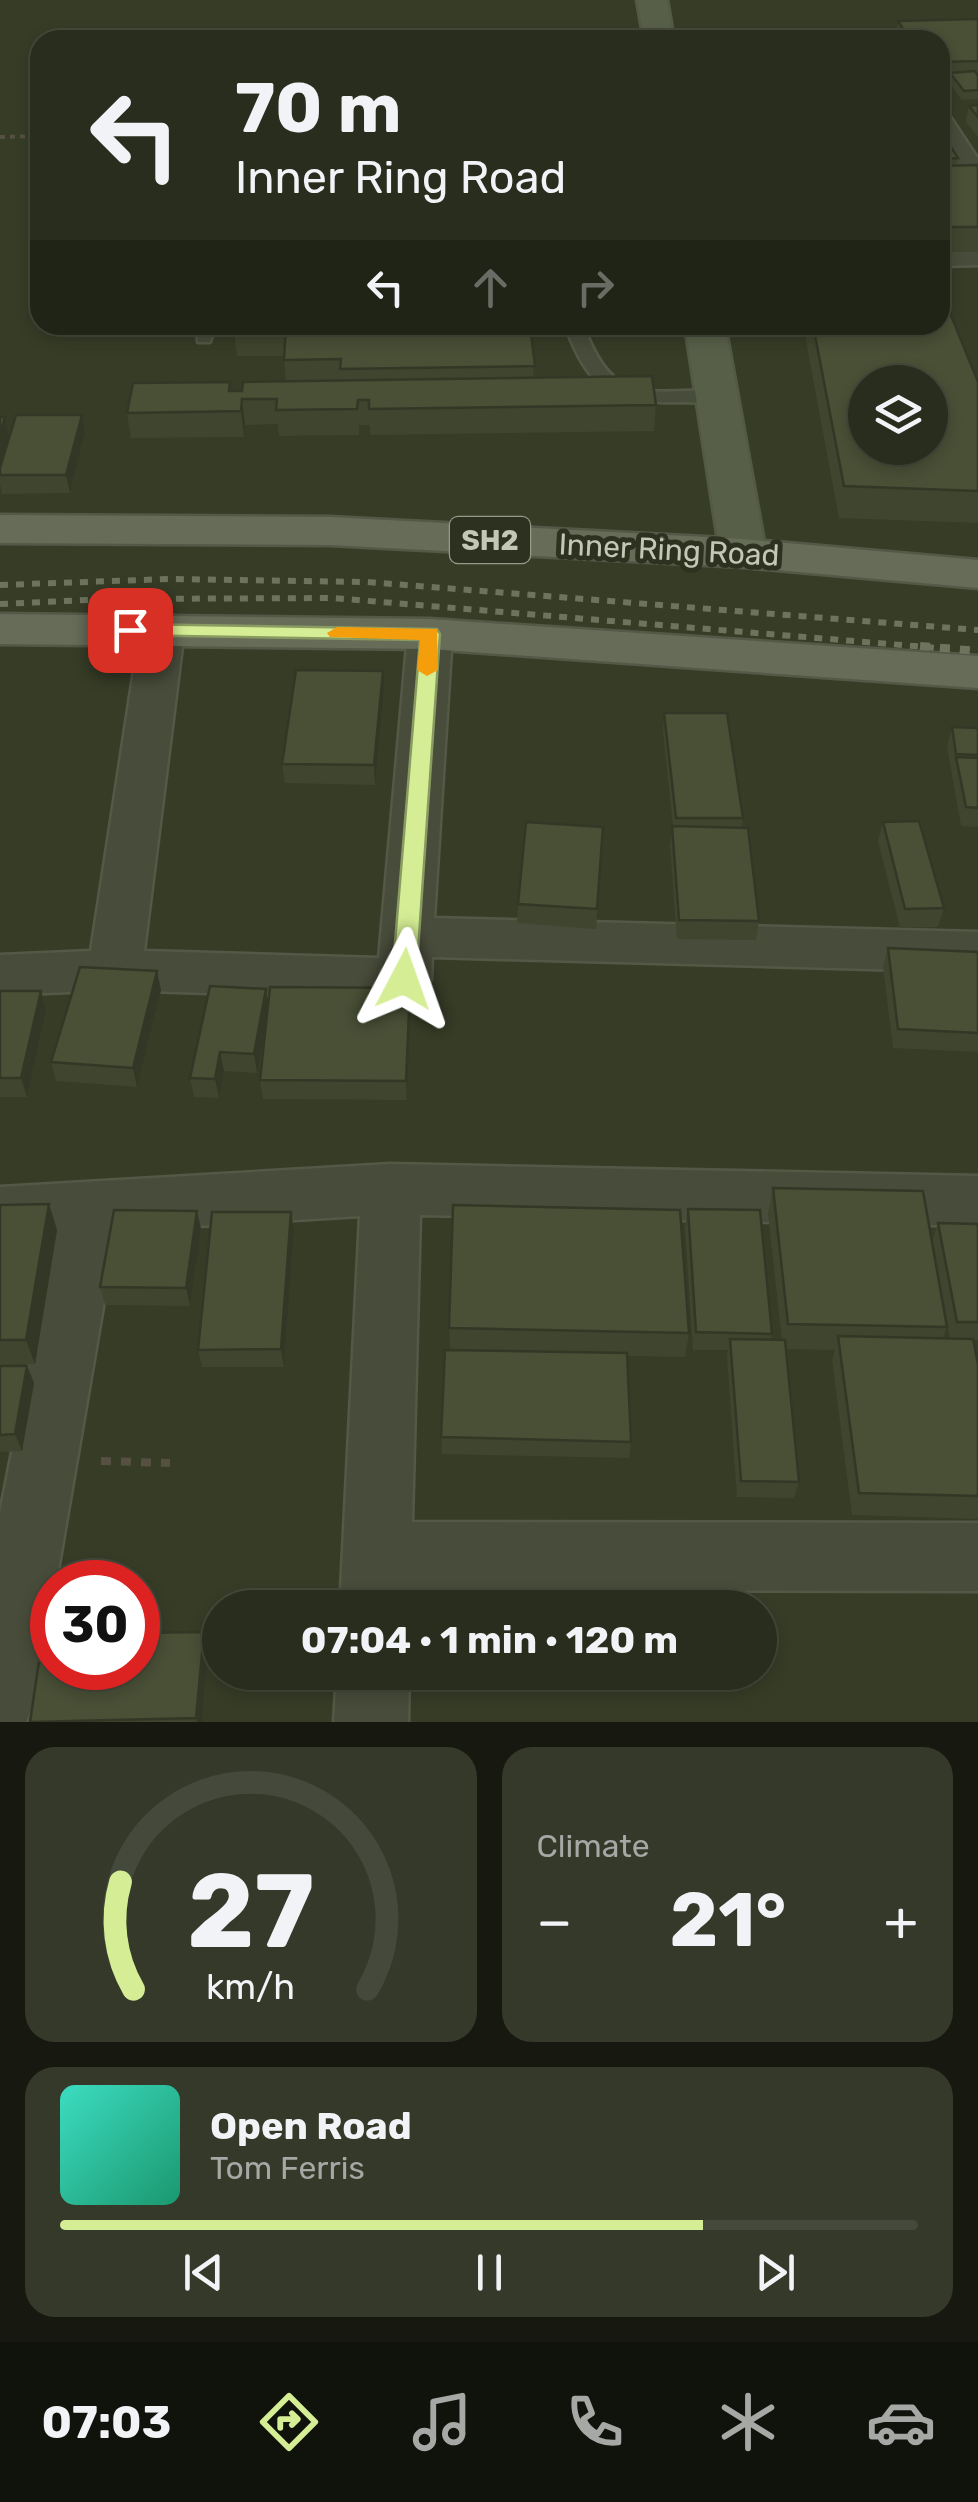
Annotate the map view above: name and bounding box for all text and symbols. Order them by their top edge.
text: 70 m [235,67,402,150]
icon: left [70,70,200,200]
text: Inner Ring Road [235,151,566,204]
icon: left [358,260,413,315]
icon: ahead [463,260,518,315]
icon: right [568,260,623,315]
map controls [848,365,948,465]
button: layers [848,365,948,465]
road number: SH2 [450,517,530,563]
street label: Inner Ring Road [558,526,780,574]
pin [88,588,173,673]
icon: arrive [103,603,158,658]
position arrow [352,927,456,1031]
speed limit sign: 30 [30,1560,160,1690]
text: 07:04 · 1 min · 120 m [301,1617,678,1663]
text: Climate [537,1827,650,1865]
text: 27 [187,1850,314,1973]
text: 21° [670,1876,786,1965]
text: − [537,1889,572,1954]
text: + [884,1889,918,1954]
text: km/h [206,1966,295,2008]
text: Open Road [210,2103,412,2149]
text: Tom Ferris [210,2149,365,2187]
icon: previous [176,2245,231,2300]
icon: pause [462,2245,517,2300]
icon: next [748,2245,803,2300]
icon: directions [254,2387,324,2457]
icon: music [407,2387,477,2457]
icon: phone [560,2387,630,2457]
icon: climate [713,2387,783,2457]
icon: car [866,2387,936,2457]
text: 07:03 [42,2396,171,2449]

